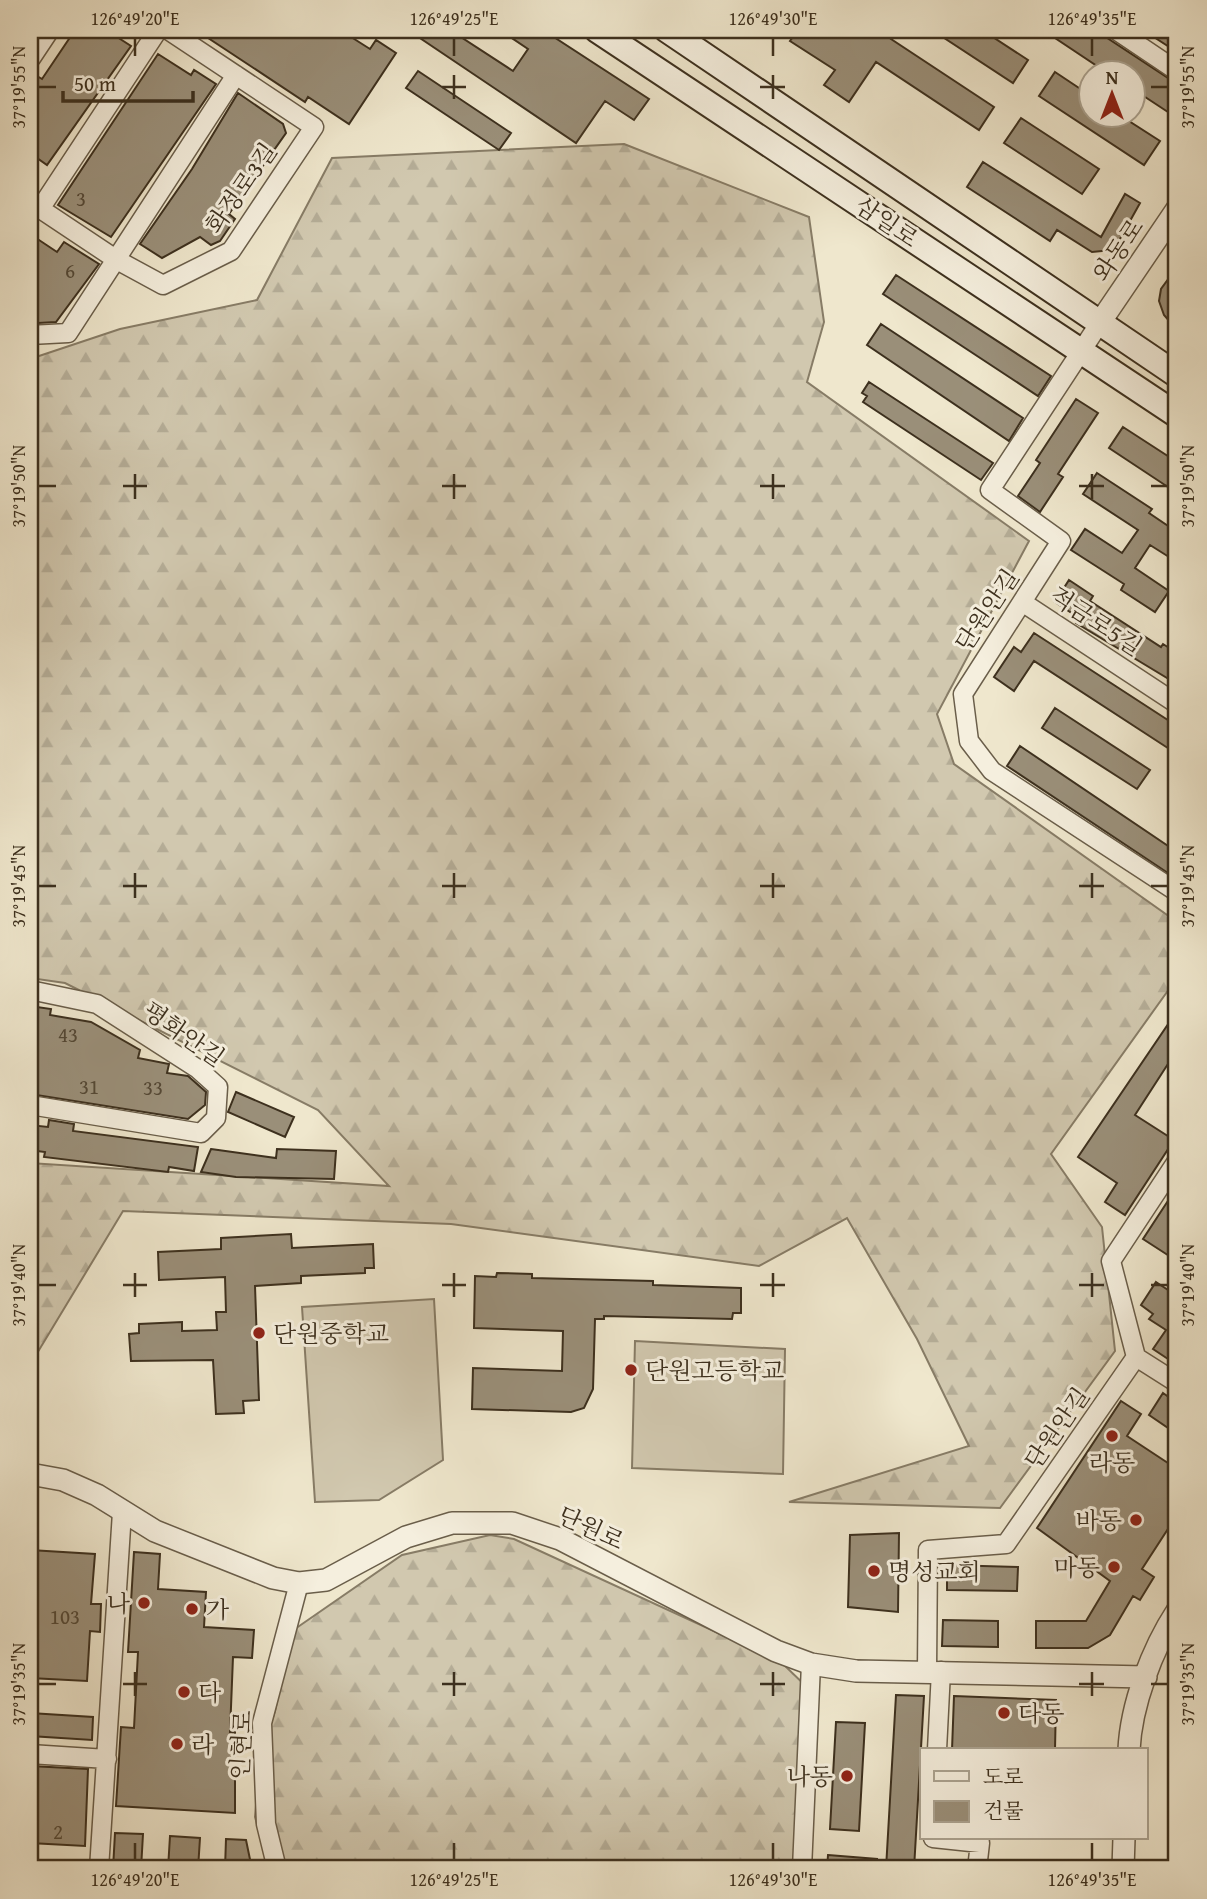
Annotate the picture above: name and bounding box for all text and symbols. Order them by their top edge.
text: 126°49'20"E [91,5,179,32]
text: 126°49'25"E [410,5,498,32]
text: 126°49'30"E [729,5,817,32]
text: 126°49'35"E [1048,5,1136,32]
text: 37°19'55"N [5,45,32,128]
text: 37°19'55"N [1174,45,1201,128]
scale bar [63,60,192,104]
north arrow [1078,60,1148,130]
text: N [1106,63,1119,91]
text: 50 m [74,68,116,99]
street label: 화정로3길 [197,135,285,241]
house number: 3 [76,183,86,214]
street label: 삼일로 [848,188,926,256]
street label: 와동로 [1084,211,1152,289]
house number: 6 [65,255,75,286]
text: 37°19'50"N [5,444,32,527]
text: 37°19'50"N [1174,444,1201,527]
street label: 단원안길 [947,562,1027,658]
street label: 적금로5길 [1043,578,1149,664]
text: 37°19'45"N [5,844,32,927]
text: 37°19'45"N [1174,844,1201,927]
street label: 평화안길 [136,993,232,1075]
house number: 43 [58,1019,78,1050]
house number: 31 [79,1071,99,1102]
house number: 33 [143,1072,163,1103]
text: 37°19'40"N [5,1243,32,1326]
text: 37°19'40"N [1174,1243,1201,1326]
place label: 단원중학교 [273,1316,389,1351]
marker: 단원중학교 [251,1325,267,1341]
place label: 단원고등학교 [645,1353,784,1388]
marker: 단원고등학교 [623,1362,639,1378]
street label: 단원안길 [1016,1380,1098,1476]
marker: 라동 [1104,1428,1120,1444]
place label: 라동 [1089,1445,1135,1480]
street label: 단원로 [552,1497,630,1559]
place label: 바동 [1076,1503,1122,1538]
marker: 바동 [1128,1512,1144,1528]
place label: 마동 [1054,1550,1100,1585]
place label: 명성교회 [888,1554,981,1589]
marker: 마동 [1106,1559,1122,1575]
marker: 명성교회 [866,1563,882,1579]
place label: 나 [107,1586,131,1621]
place label: 가 [206,1592,229,1627]
marker: 나 [136,1595,152,1611]
house number: 103 [50,1601,80,1632]
marker: 가 [184,1601,200,1617]
text: 37°19'35"N [5,1642,32,1725]
text: 37°19'35"N [1174,1642,1201,1725]
place label: 다 [198,1675,222,1710]
marker: 다 [176,1684,192,1700]
place label: 다동 [1018,1696,1064,1731]
marker: 다동 [996,1705,1012,1721]
street label: 인현로 [222,1709,260,1781]
place label: 라 [191,1727,215,1762]
marker: 라 [169,1736,185,1752]
legend [920,1748,1148,1840]
place label: 나동 [787,1759,833,1794]
text: 도로 [983,1761,1024,1792]
marker: 나동 [839,1768,855,1784]
text: 건물 [983,1795,1024,1826]
house number: 2 [53,1816,63,1847]
text: 126°49'20"E [91,1866,179,1893]
text: 126°49'25"E [410,1866,498,1893]
text: 126°49'30"E [729,1866,817,1893]
text: 126°49'35"E [1048,1866,1136,1893]

